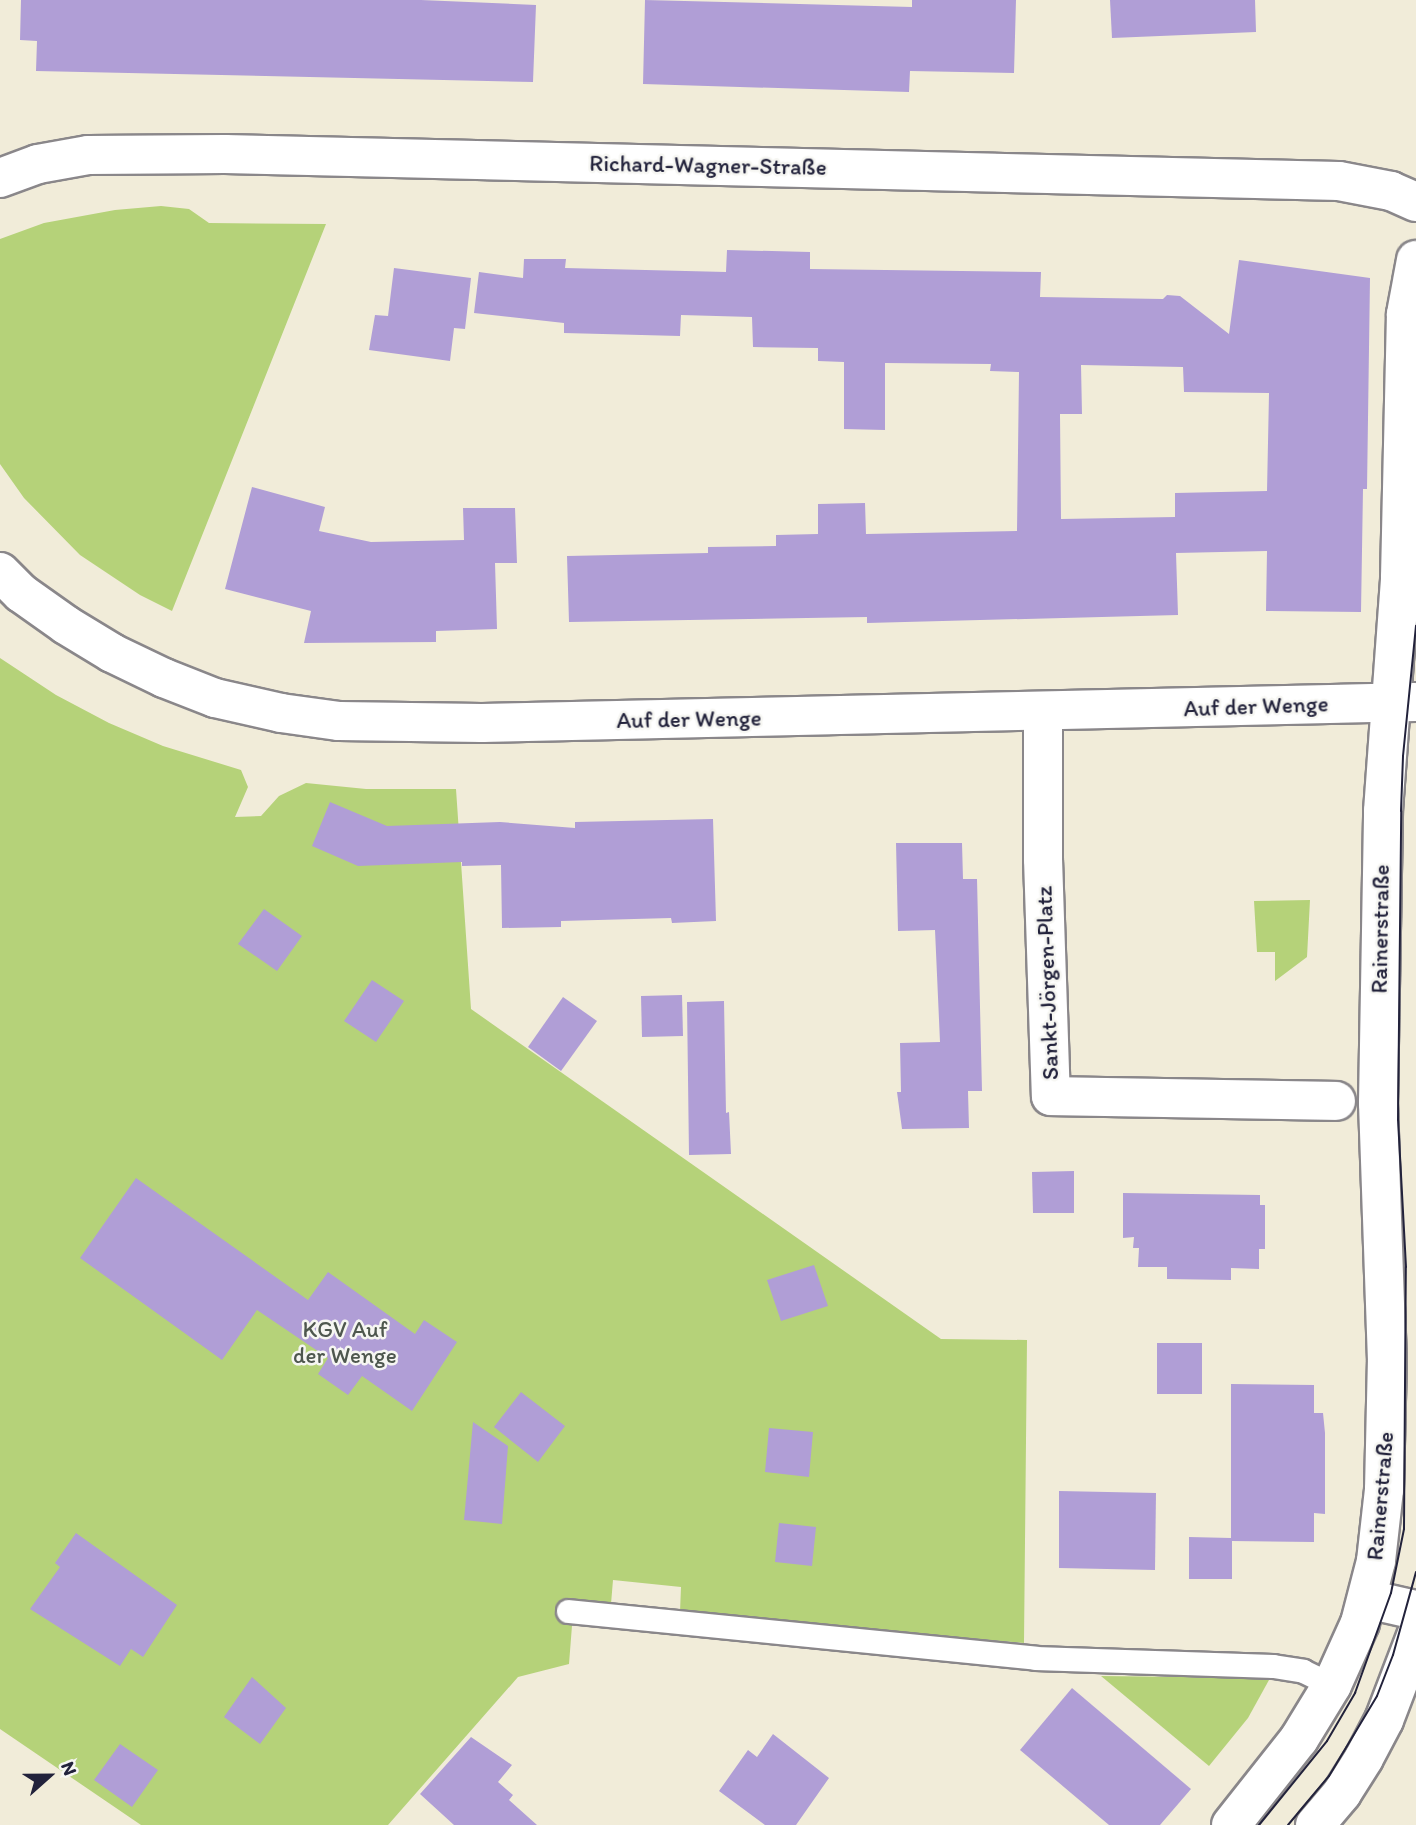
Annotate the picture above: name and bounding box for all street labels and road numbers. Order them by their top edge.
street label: Richard-Wagner-Straße [589,149,827,181]
street label: Auf der Wenge [1184,690,1328,722]
street label: Auf der Wenge [617,704,761,734]
street label: Rainerstraße [1365,864,1395,994]
street label: Sankt-Jörgen-Platz [1030,885,1064,1081]
street label: Rainerstraße [1361,1430,1399,1562]

